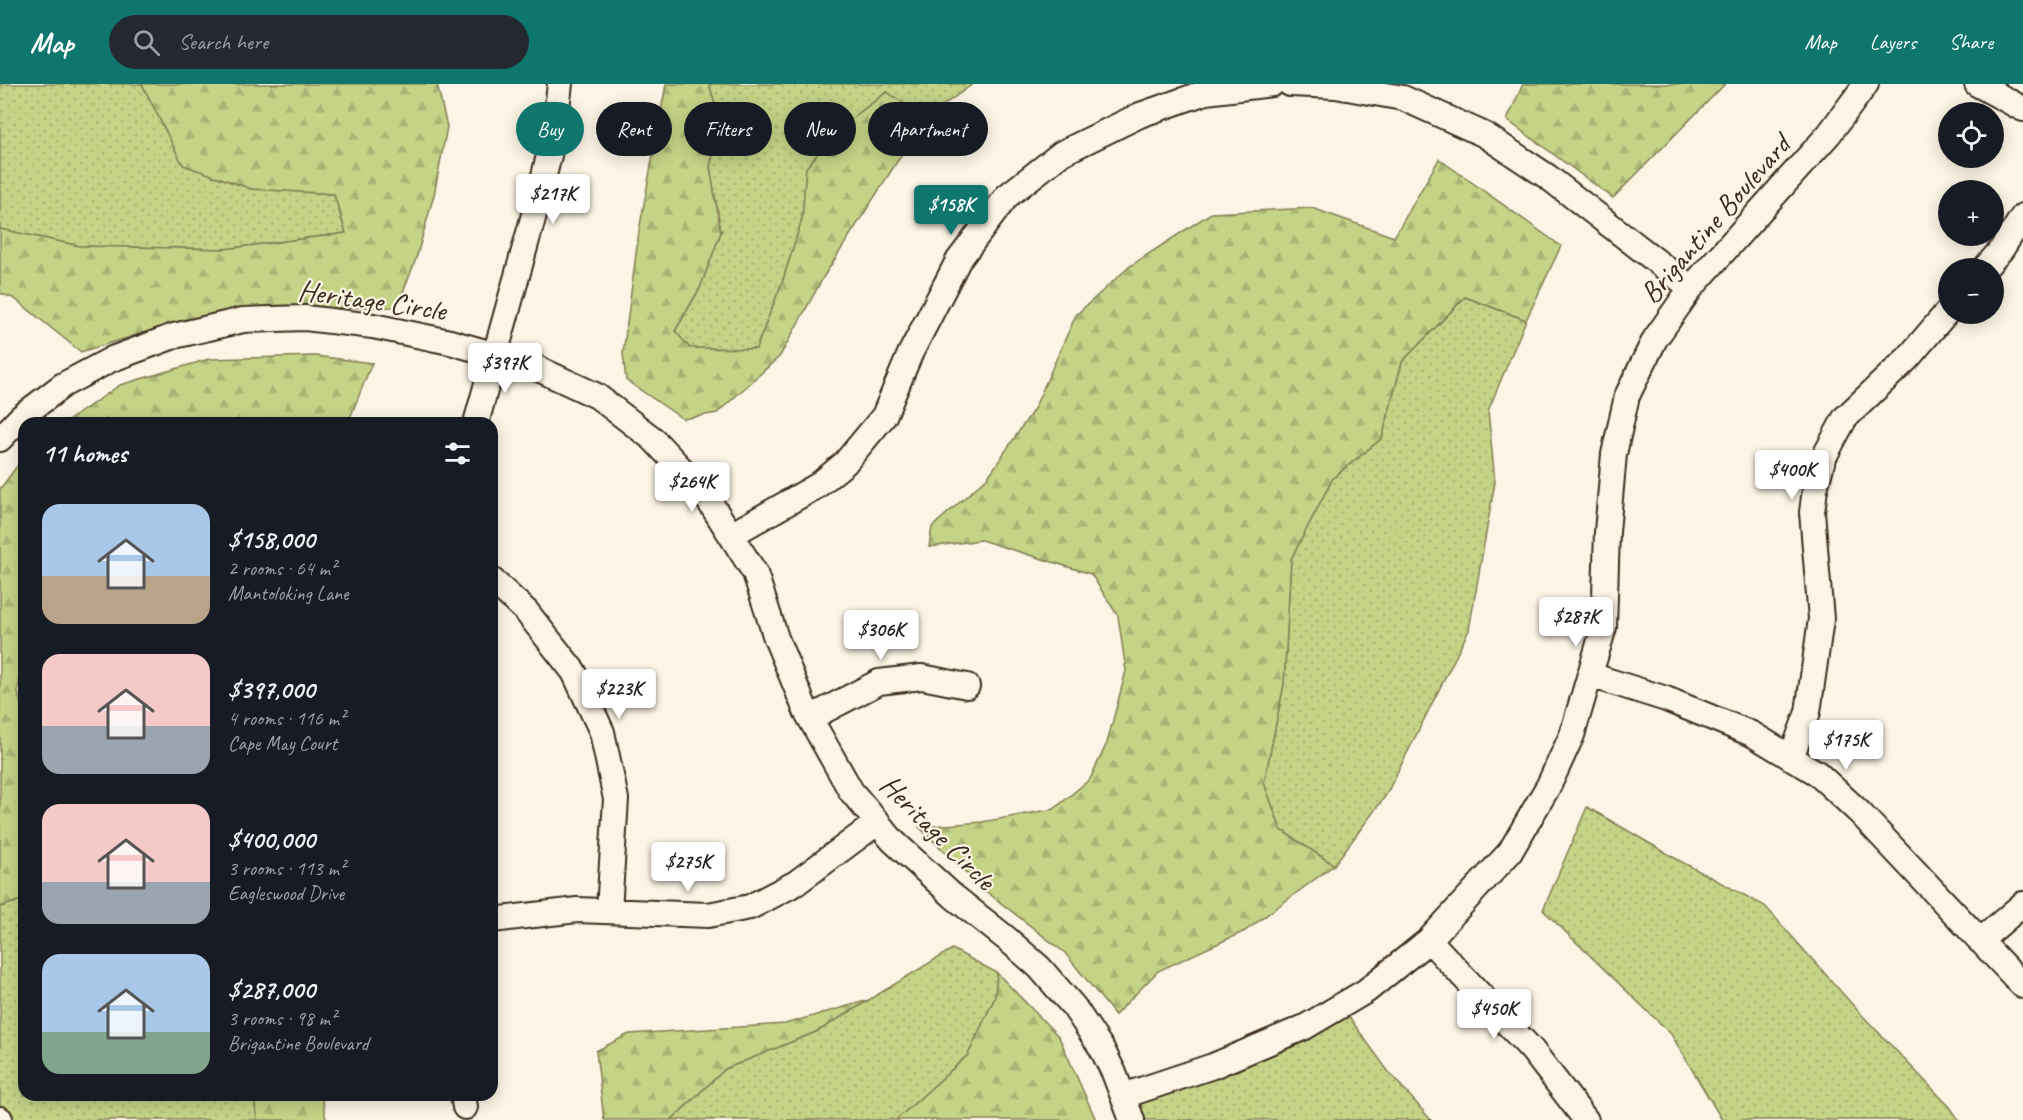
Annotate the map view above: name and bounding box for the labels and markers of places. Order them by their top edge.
pin: $217K [511,174,595,225]
pin: $158K [909,185,993,236]
pin: $397K [463,343,547,394]
pin: $400K [1750,450,1834,501]
pin: $264K [650,462,734,513]
pin: $287K [1534,597,1618,648]
pin: $306K [839,610,923,661]
pin: $223K [577,669,661,720]
pin: $175K [1804,720,1888,771]
pin: $275K [646,842,730,893]
pin: $450K [1452,989,1536,1040]

